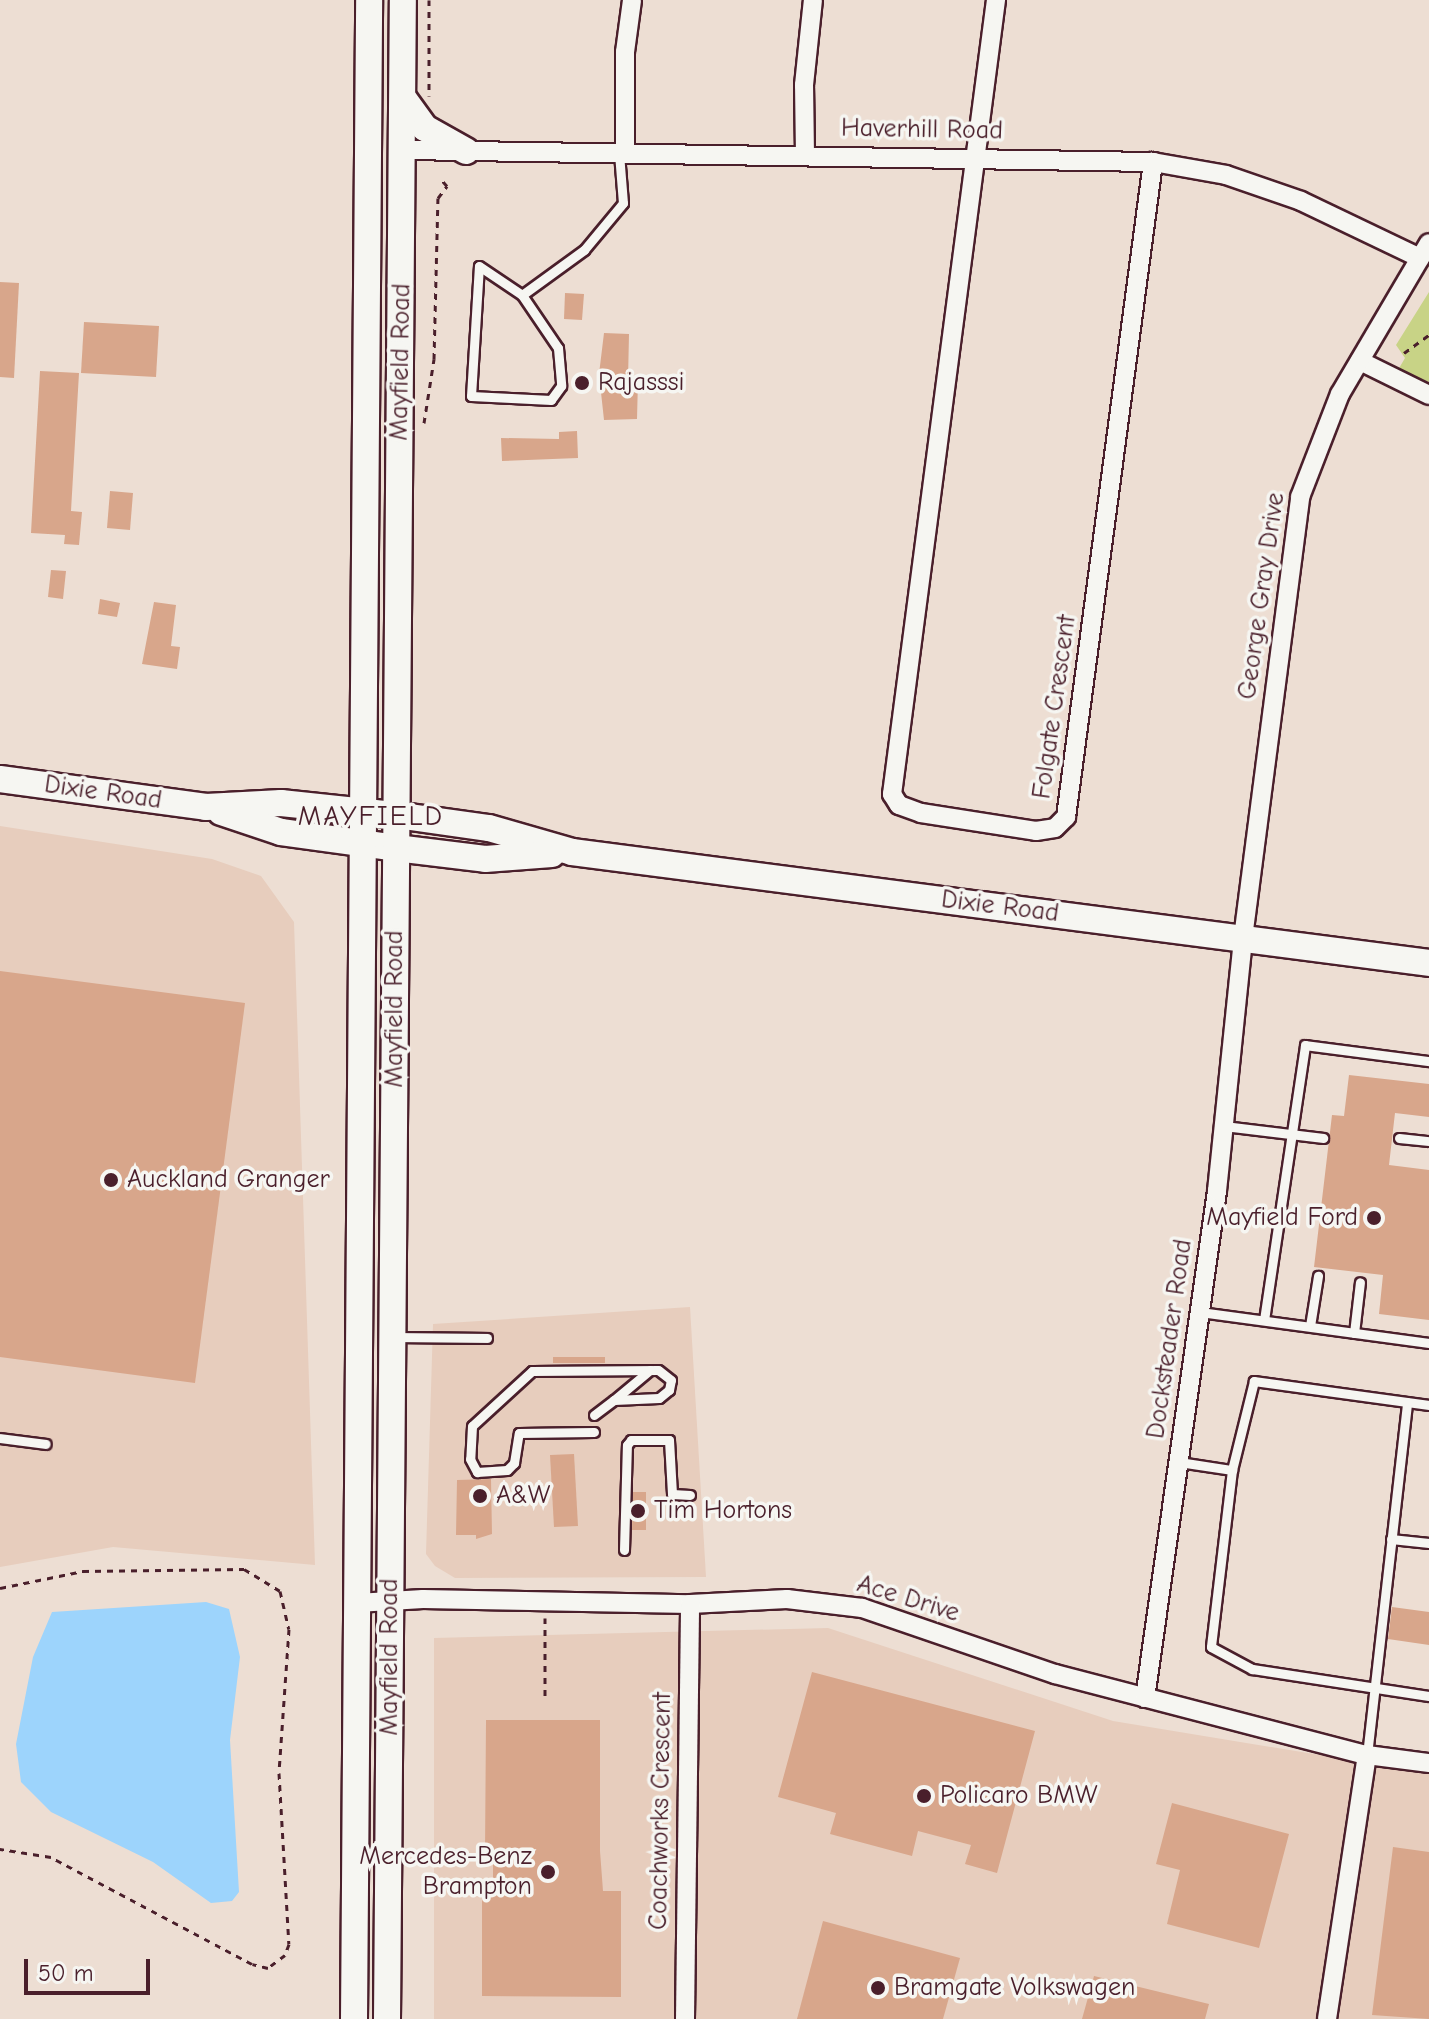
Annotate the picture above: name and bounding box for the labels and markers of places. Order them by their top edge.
place label: Rajasssi [598,367,685,399]
marker: Rajasssi [573,374,591,392]
place label: Auckland Granger [127,1164,330,1196]
marker: Auckland Granger [102,1171,120,1189]
place label: Mayfield Ford [1206,1202,1358,1234]
marker: Mayfield Ford [1365,1209,1383,1227]
place label: A&W [496,1480,550,1512]
marker: A&W [471,1487,489,1505]
place label: Tim Hortons [654,1495,792,1527]
marker: Tim Hortons [629,1502,647,1520]
place label: Policaro BMW [940,1780,1098,1812]
marker: Policaro BMW [915,1787,933,1805]
place label: Mercedes-Benz Brampton [359,1841,532,1902]
marker: Mercedes-Benz Brampton [539,1863,557,1881]
place label: Bramgate Volkswagen [894,1972,1135,2004]
marker: Bramgate Volkswagen [869,1979,887,1997]

